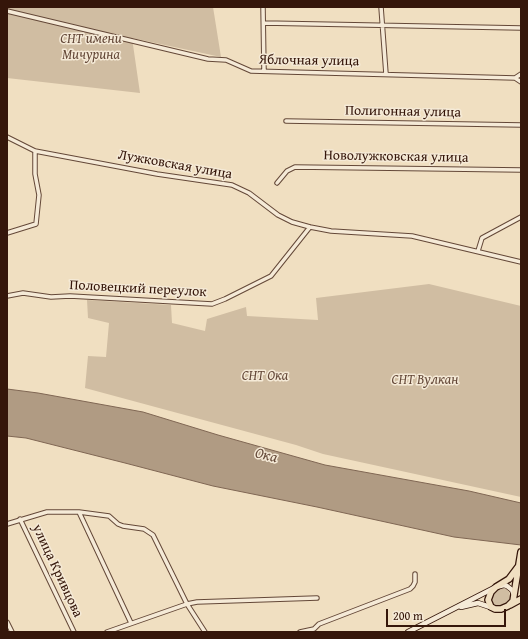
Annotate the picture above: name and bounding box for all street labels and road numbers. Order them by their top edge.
street label: Яблочная улица [259,52,359,70]
street label: Полигонная улица [345,103,461,121]
street label: Лужковская улица [117,147,233,183]
street label: Новолужковская улица [323,147,469,167]
street label: Половецкий переулок [69,277,207,301]
street label: улица Кривцова [28,522,86,620]

